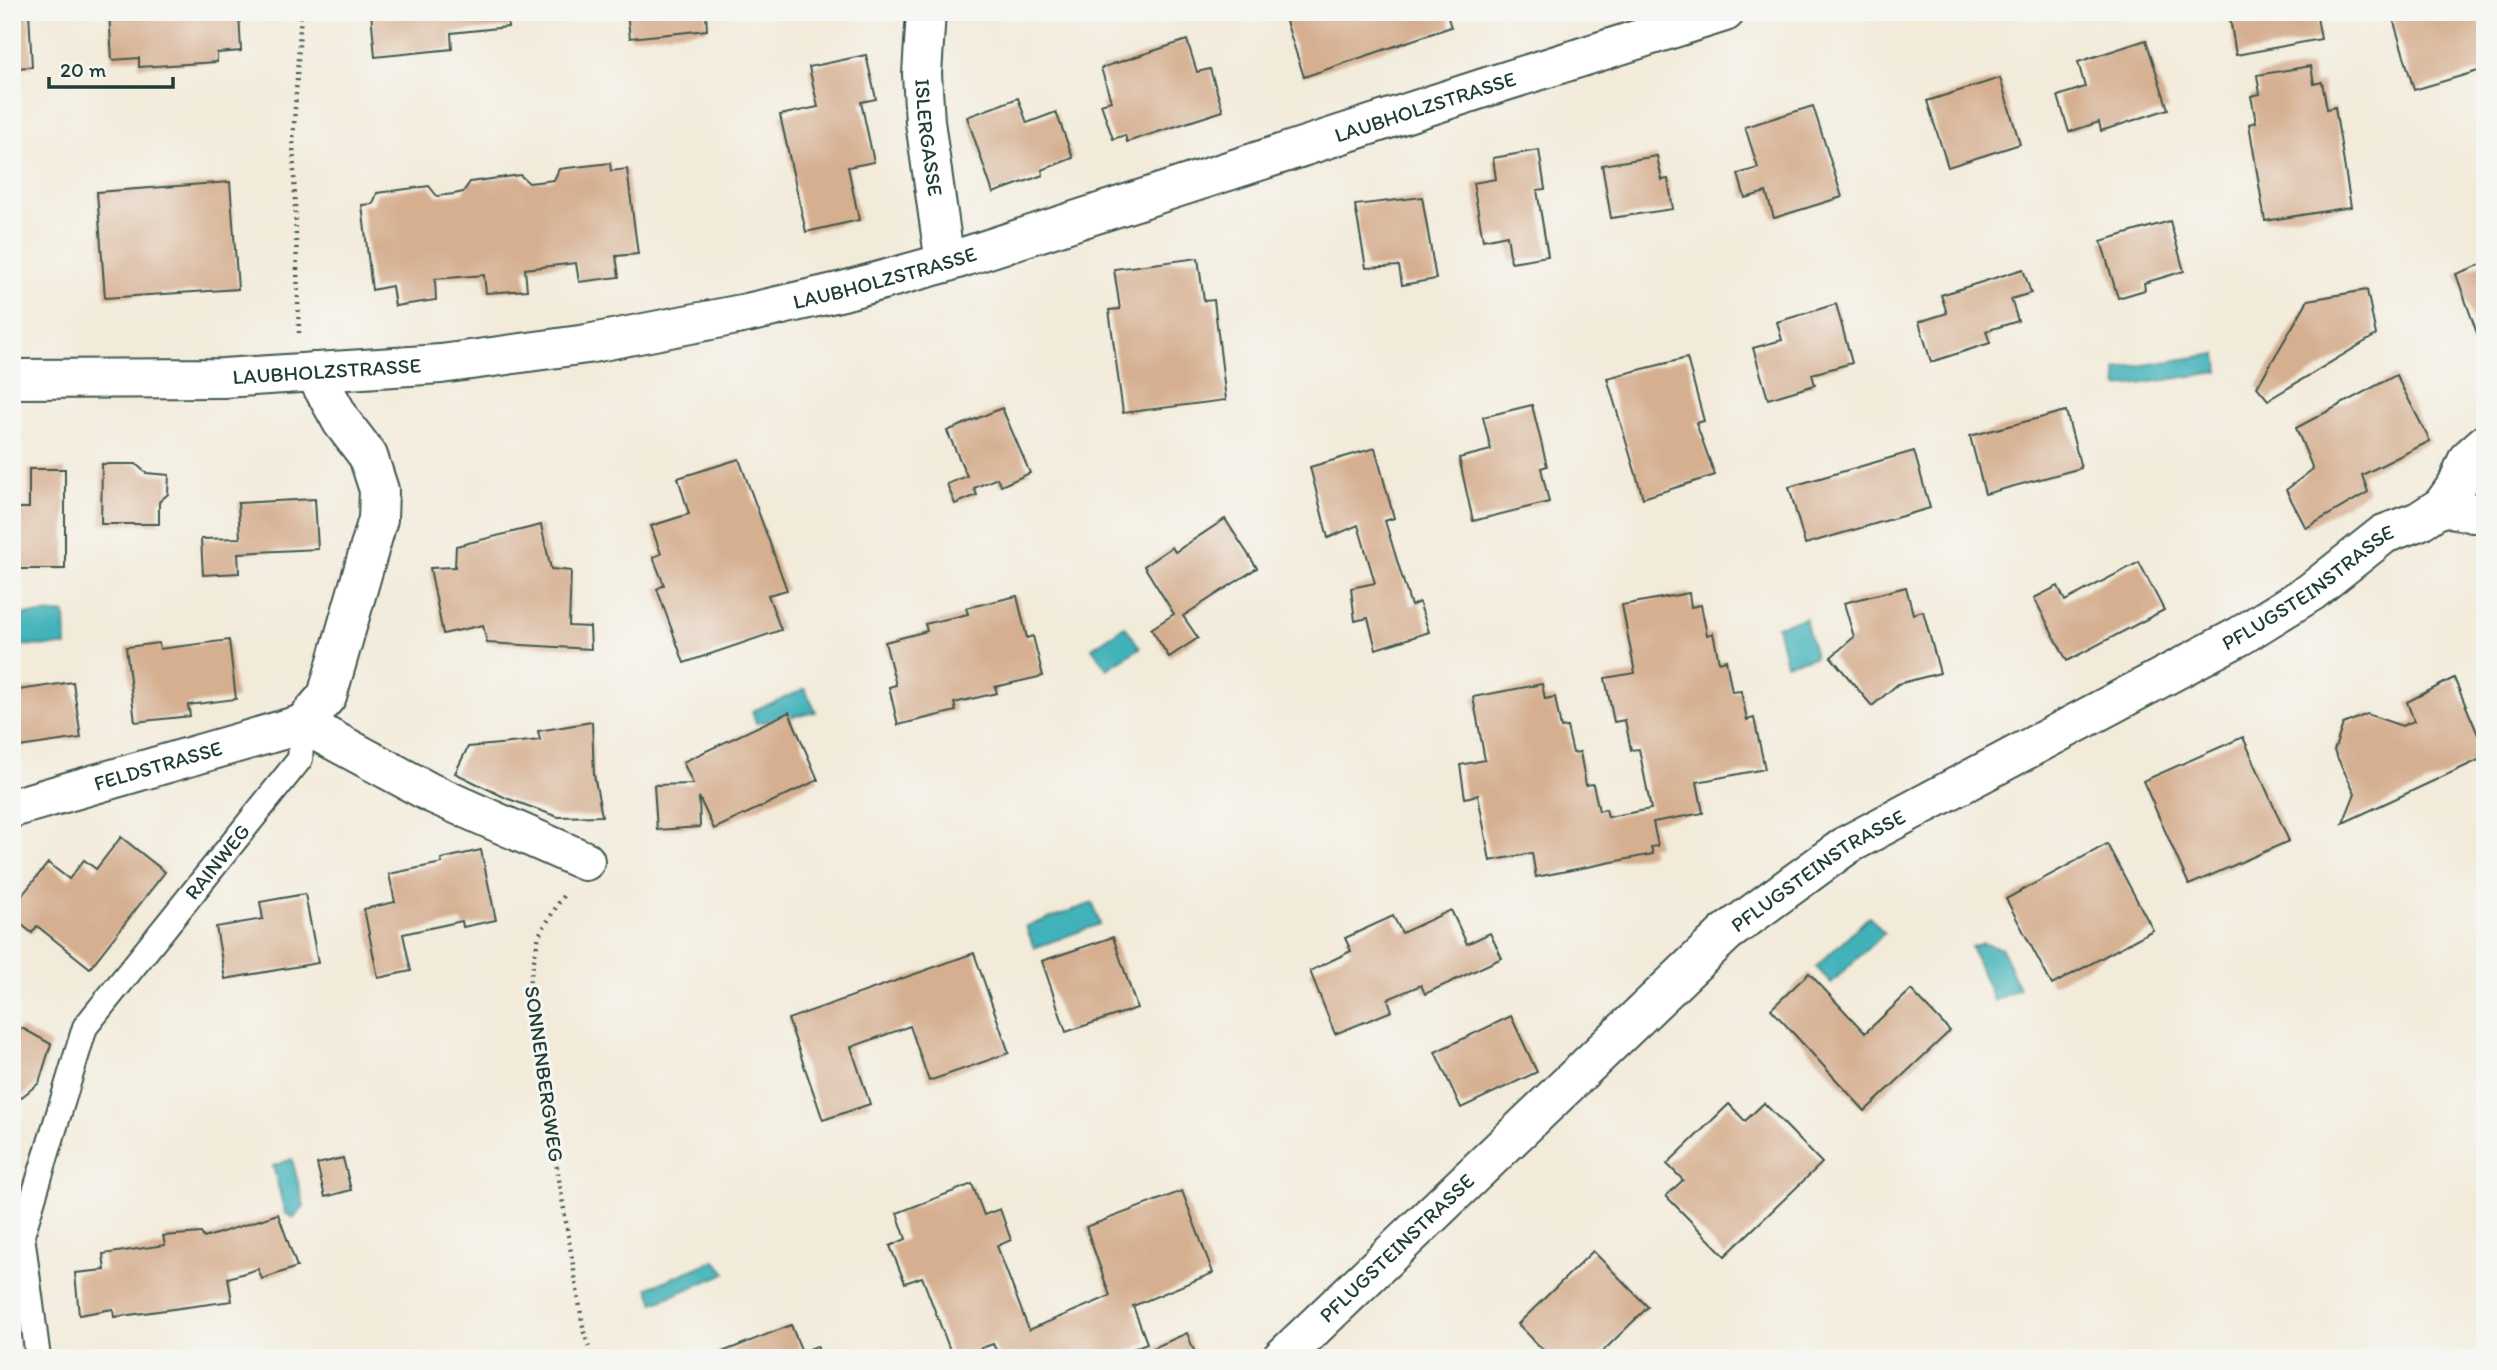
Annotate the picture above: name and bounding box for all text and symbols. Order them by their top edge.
scale bar [49,46,173,90]
text: 20 m [60,57,107,82]
street label: LAUBHOLZSTRASSE [1331,66,1519,148]
street label: ISLERGASSE [910,78,948,198]
street label: LAUBHOLZSTRASSE [791,241,980,314]
street label: LAUBHOLZSTRASSE [232,352,422,389]
street label: PFLUGSTEINSTRASSE [2217,519,2397,655]
street label: FELDSTRASSE [91,735,225,796]
street label: PFLUGSTEINSTRASSE [1726,803,1909,937]
street label: RAINWEG [179,819,255,904]
street label: SONNENBERGWEG [520,984,569,1164]
street label: PFLUGSTEINSTRASSE [1314,1168,1479,1327]

